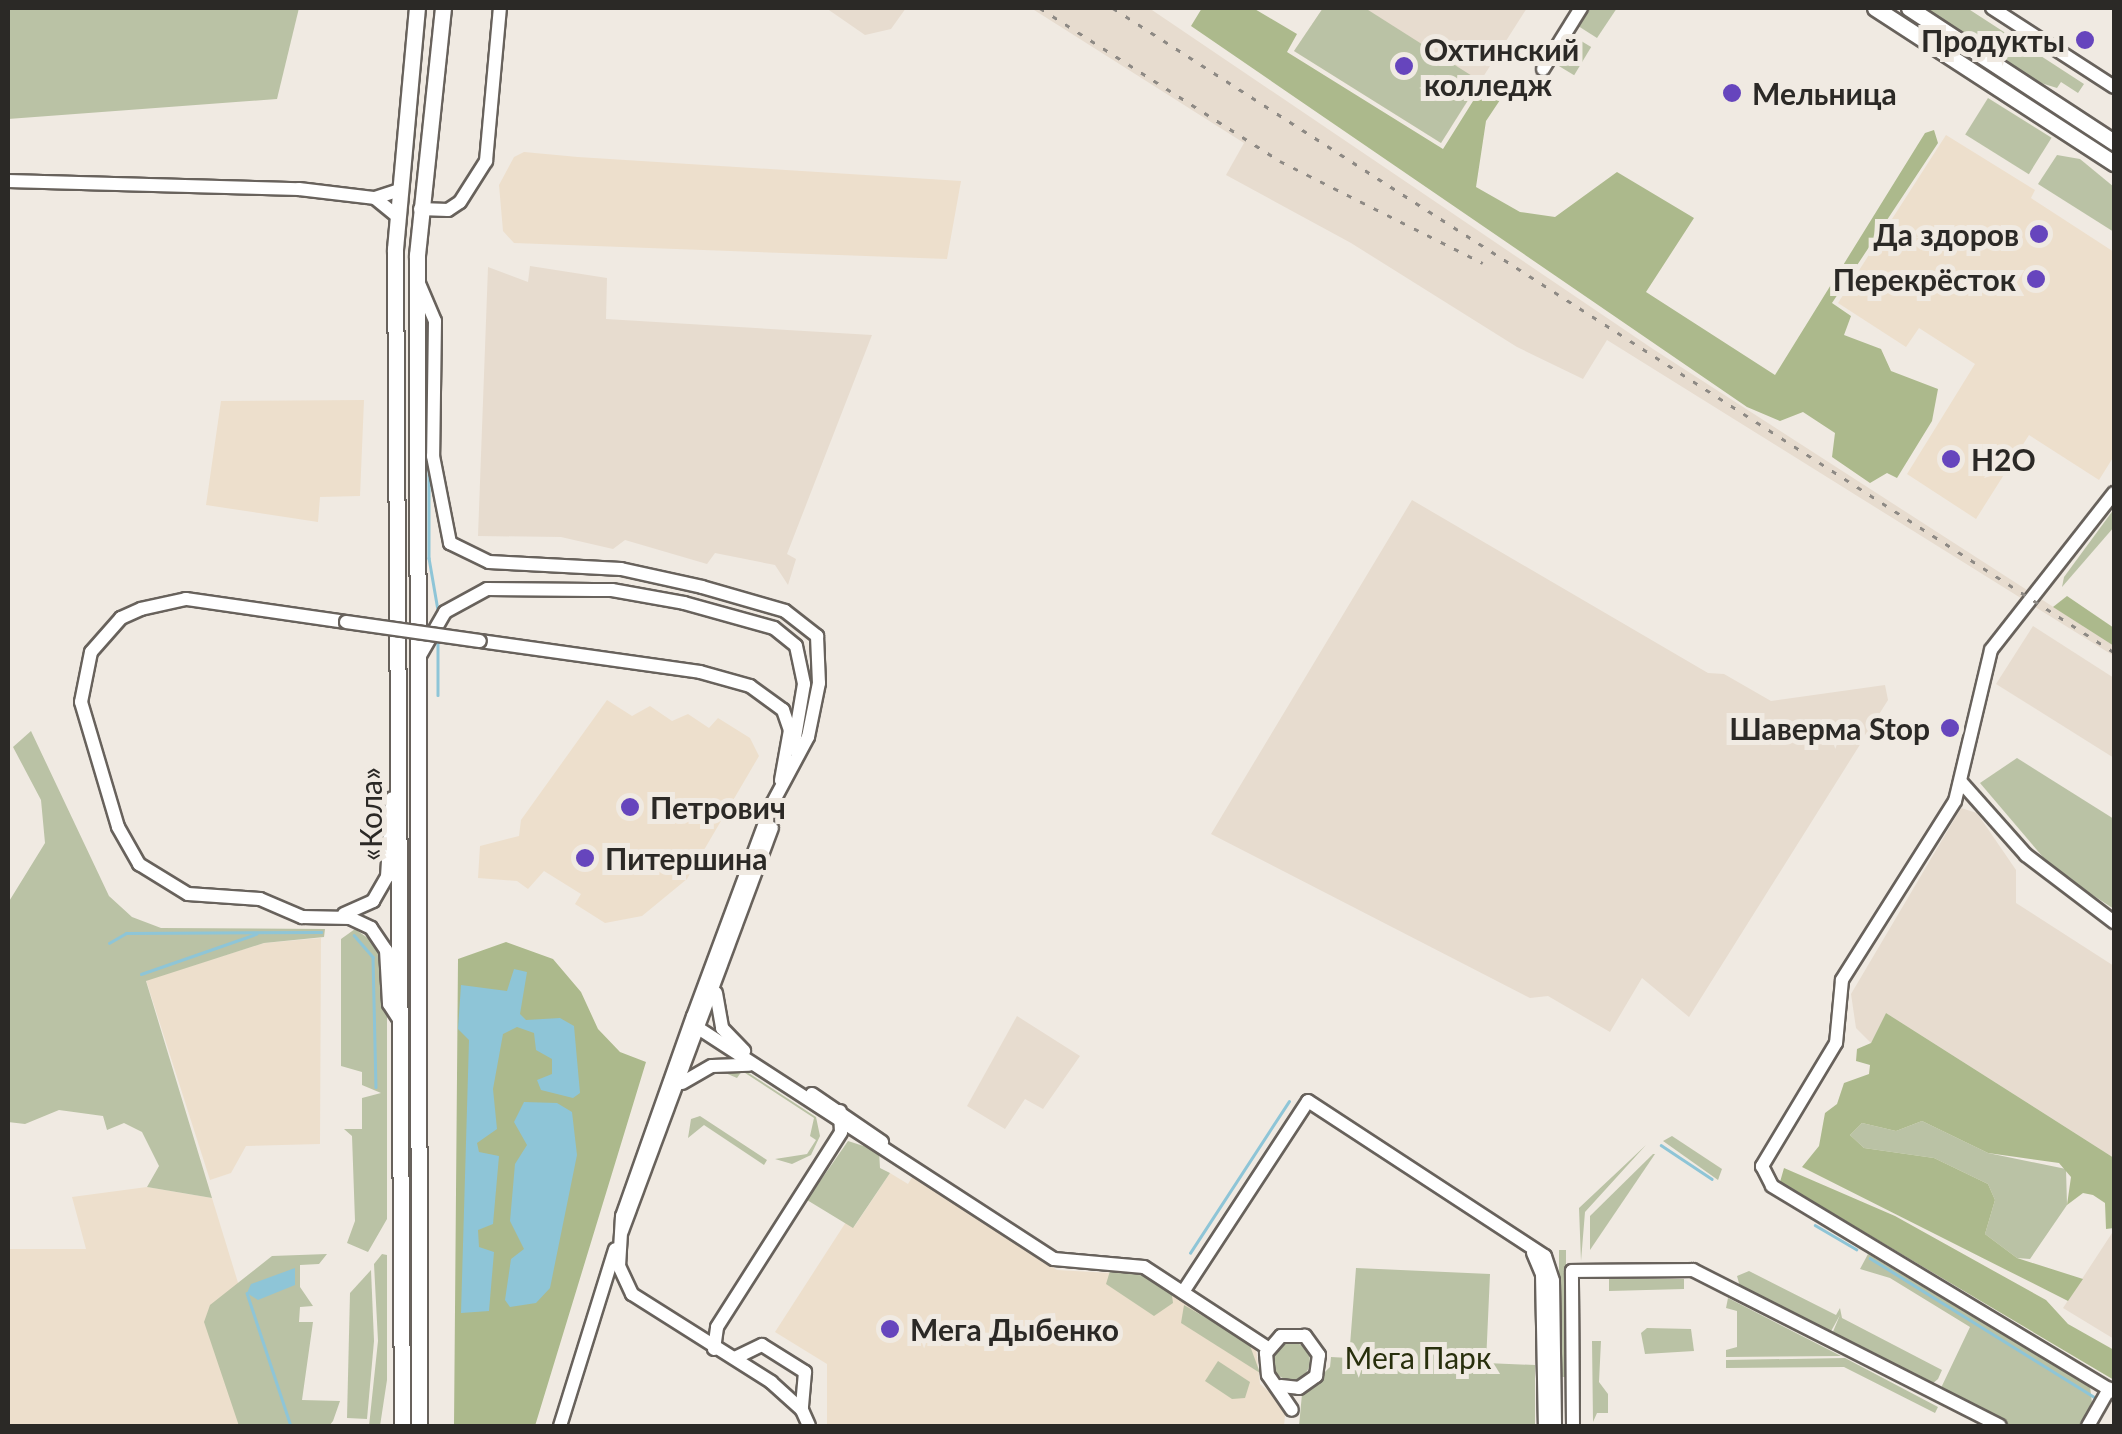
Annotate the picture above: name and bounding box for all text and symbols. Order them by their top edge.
place label: Продукты [1921,22,2065,58]
marker: Продукты [2074,29,2096,51]
place label: Охтинский колледж [1424,31,1579,102]
marker: Охтинский колледж [1393,55,1415,77]
place label: Мельница [1752,75,1897,111]
marker: Мельница [1721,82,1743,104]
place label: Да здоров [1874,216,2019,252]
marker: Да здоров [2028,223,2050,245]
place label: Перекрёсток [1833,261,2016,297]
marker: Перекрёсток [2025,268,2047,290]
place label: H2O [1971,441,2036,477]
marker: H2O [1940,448,1962,470]
place label: Шаверма Stop [1729,710,1930,746]
marker: Шаверма Stop [1939,717,1961,739]
street label: «Кола» [352,767,388,861]
place label: Петрович [650,789,786,825]
marker: Петрович [619,796,641,818]
place label: Питершина [605,840,767,876]
marker: Питершина [574,847,596,869]
place label: Мега Дыбенко [910,1311,1119,1347]
marker: Мега Дыбенко [879,1318,901,1340]
park label: Мега Парк [1345,1339,1491,1375]

